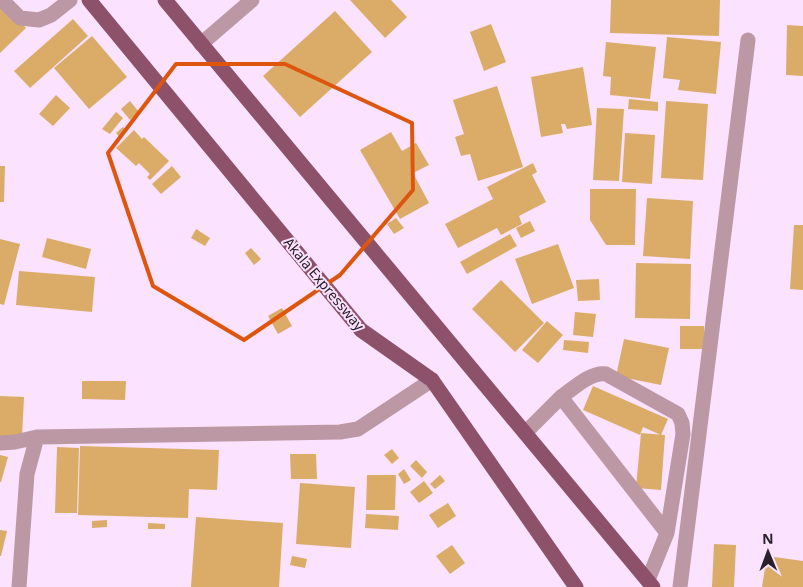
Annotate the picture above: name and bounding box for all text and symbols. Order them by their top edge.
street label: Akala Expressway [280,233,369,335]
north arrow [743,527,793,577]
text: N [762,529,774,548]

